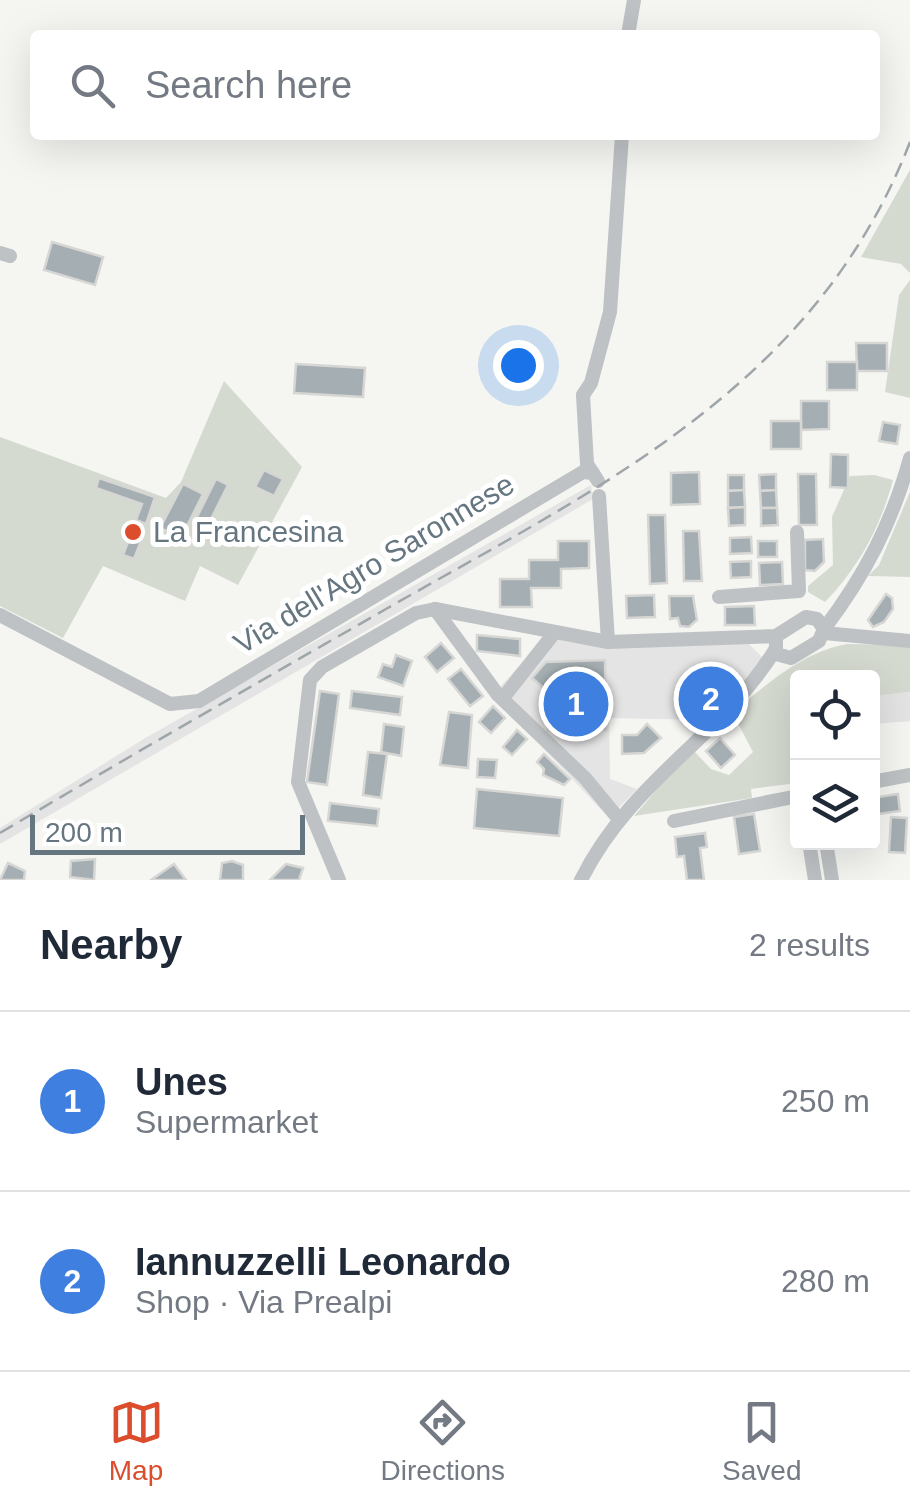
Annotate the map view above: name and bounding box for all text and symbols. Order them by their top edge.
search box [30,30,880,140]
icon: search [65,58,120,113]
text: Search here [145,64,352,106]
your location [493,340,544,391]
street label: Via dell'Agro Saronnese [228,467,520,660]
place label: La Francesina [153,515,343,548]
marker: La Francesina [122,521,144,543]
pin: 2 [678,662,744,736]
pin: 1 [544,666,608,742]
map controls [790,670,880,850]
button: locate [790,670,880,760]
button: layers [790,760,880,850]
scale bar [30,810,305,854]
text: 200 m [45,817,123,848]
text: Nearby [40,921,182,968]
text: 2 results [749,927,870,963]
text: Unes [135,1061,228,1103]
text: 1 [64,1083,81,1119]
text: 250 m [781,1083,870,1119]
text: Supermarket [135,1104,318,1140]
text: Iannuzzelli Leonardo [135,1241,511,1283]
text: 2 [64,1263,81,1299]
text: 280 m [781,1263,870,1299]
text: Shop · Via Prealpi [135,1284,392,1320]
tab: Map [109,1395,164,1487]
tab: Directions [381,1395,505,1487]
tab: Saved [722,1395,801,1487]

